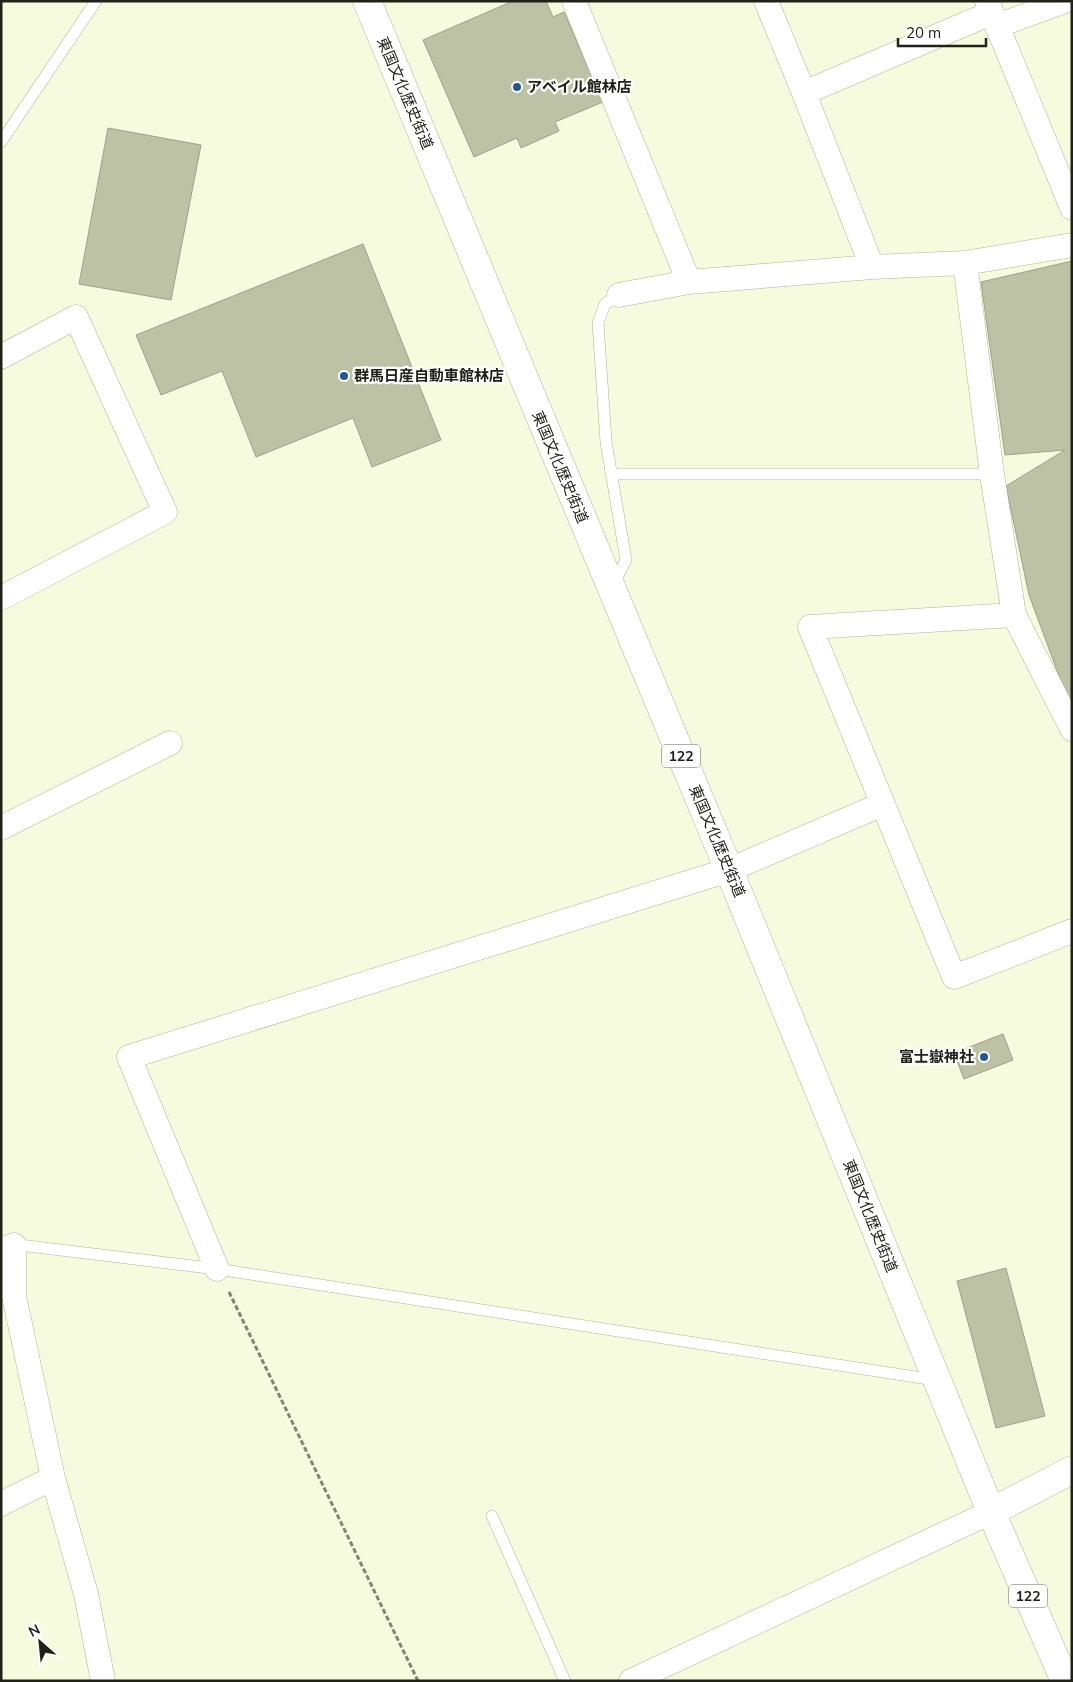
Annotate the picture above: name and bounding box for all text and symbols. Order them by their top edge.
scale bar [898,15,986,47]
text: 20 m [906,23,941,42]
street label: 東国文化歴史街道 [373,34,438,152]
place label: アベイル館林店 [527,77,632,96]
marker: アベイル館林店 [511,81,523,93]
place label: 群馬日産自動車館林店 [354,366,504,385]
marker: 群馬日産自動車館林店 [338,370,350,382]
street label: 東国文化歴史街道 [528,408,593,526]
road number: 122 [662,744,700,768]
street label: 東国文化歴史街道 [685,782,750,900]
place label: 富士嶽神社 [899,1047,974,1066]
marker: 富士嶽神社 [978,1051,990,1063]
street label: 東国文化歴史街道 [839,1157,902,1275]
road number: 122 [1009,1584,1047,1608]
north arrow [15,1617,65,1667]
text: N [25,1620,43,1641]

